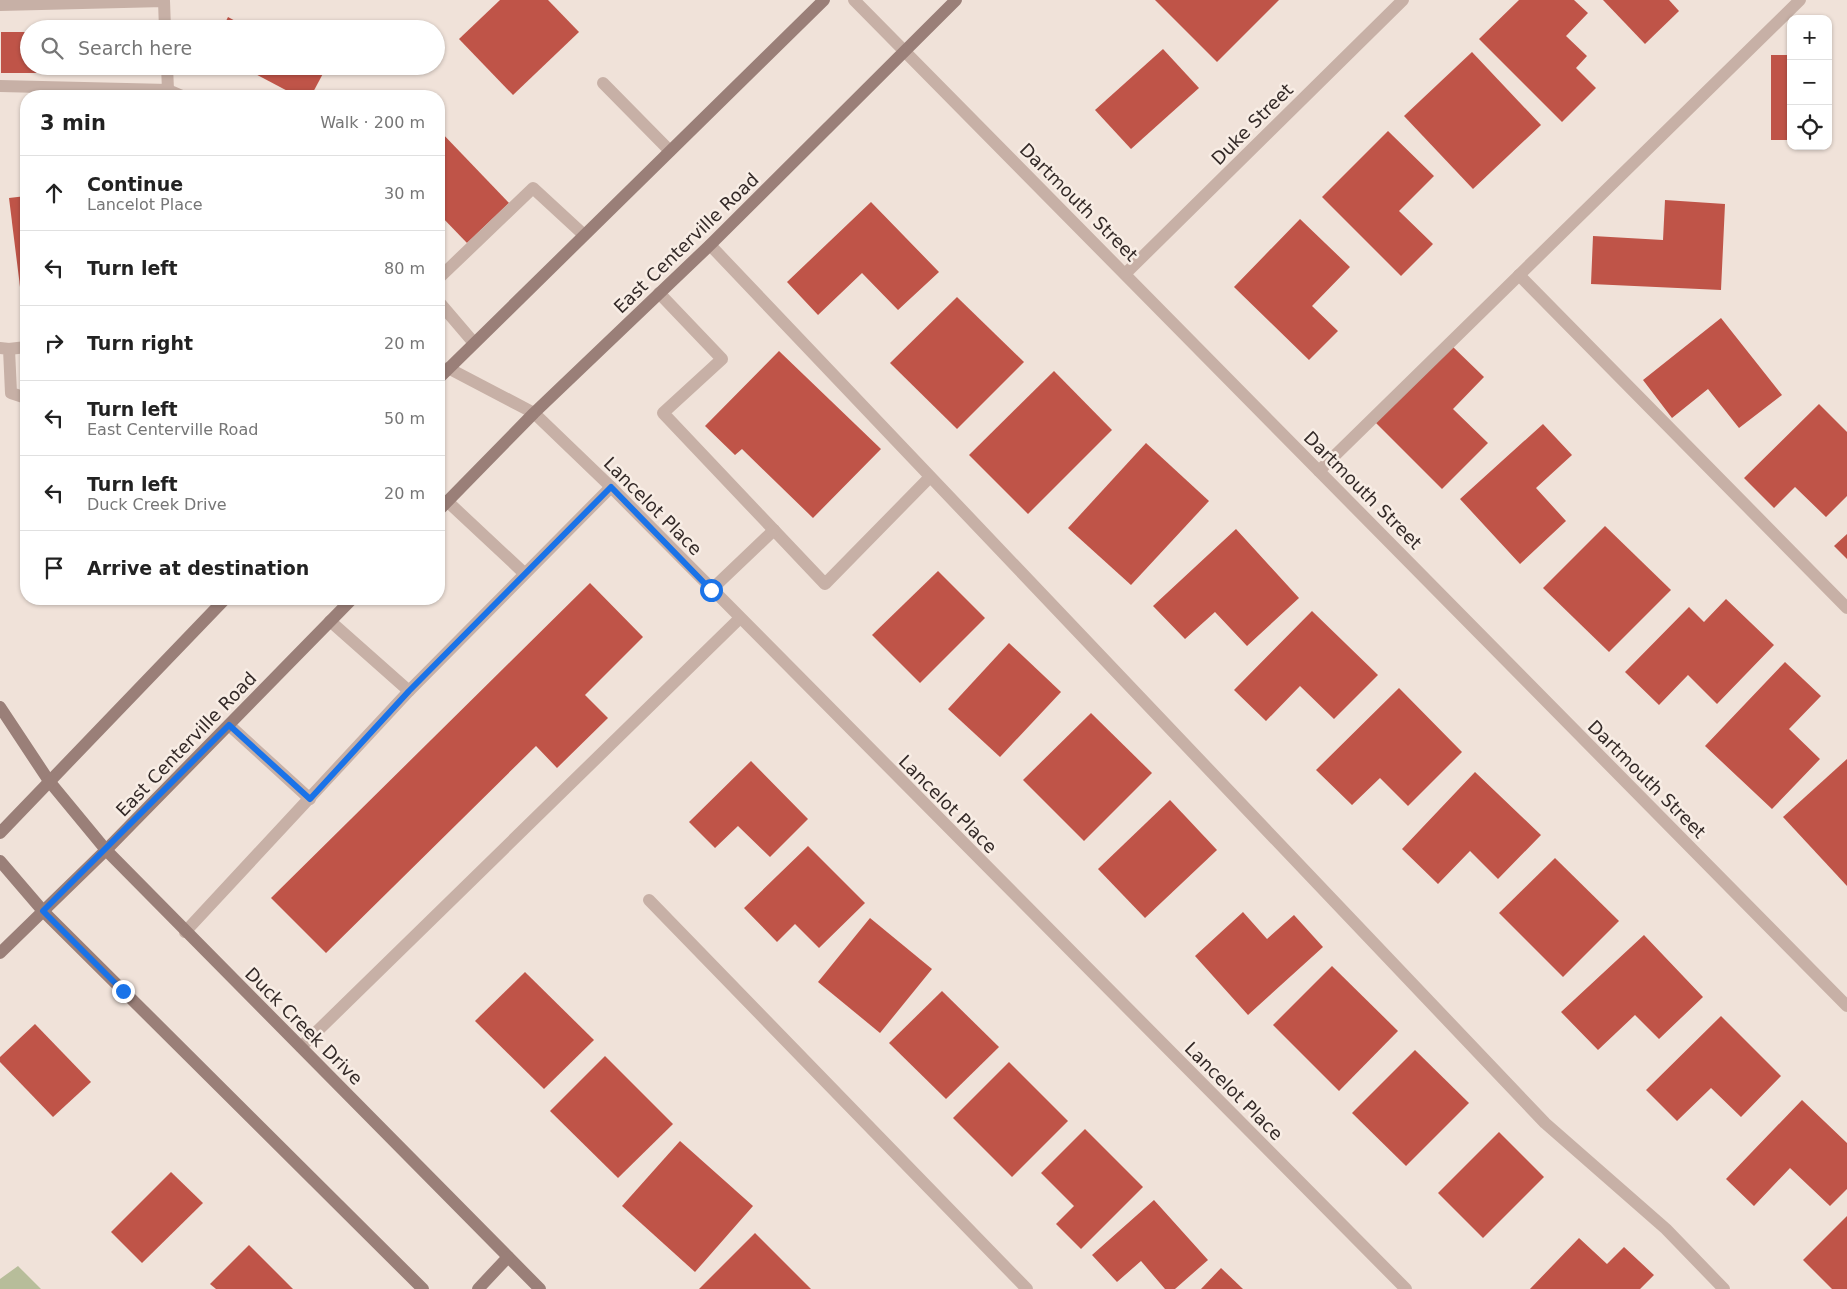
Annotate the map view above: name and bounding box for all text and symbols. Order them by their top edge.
map controls [1787,15,1832,150]
button: + [1787,15,1832,60]
search box [20,20,445,75]
icon: search [38,34,66,62]
text: Search here [78,37,192,59]
button: − [1787,60,1832,105]
street label: Duke Street [1207,79,1297,169]
button: locate [1787,105,1832,150]
text: 3 min [40,111,106,135]
text: Walk · 200 m [320,113,425,132]
street label: Dartmouth Street [1016,139,1142,265]
street label: East Centerville Road [609,168,763,318]
text: Continue [87,173,183,195]
icon: ahead [40,179,68,207]
text: 30 m [384,184,425,203]
text: Lancelot Place [87,195,203,214]
icon: left [40,254,68,282]
text: Turn left [87,257,178,279]
text: 80 m [384,259,425,278]
icon: right [40,329,68,357]
text: Turn right [87,332,193,354]
text: 20 m [384,334,425,353]
text: Turn left [87,398,178,420]
icon: left [40,404,68,432]
text: 50 m [384,409,425,428]
text: East Centerville Road [87,420,258,439]
street label: Dartmouth Street [1300,427,1426,553]
street label: Lancelot Place [600,453,706,559]
text: Turn left [87,473,178,495]
icon: left [40,479,68,507]
text: 20 m [384,484,425,503]
text: Duck Creek Drive [87,495,227,514]
icon: arrive [40,554,68,582]
text: Arrive at destination [87,557,309,579]
route start [700,579,723,602]
street label: East Centerville Road [111,667,261,821]
street label: Dartmouth Street [1584,716,1710,842]
street label: Lancelot Place [895,751,1001,857]
street label: Duck Creek Drive [241,963,367,1089]
route end [112,980,135,1003]
street label: Lancelot Place [1181,1038,1287,1144]

